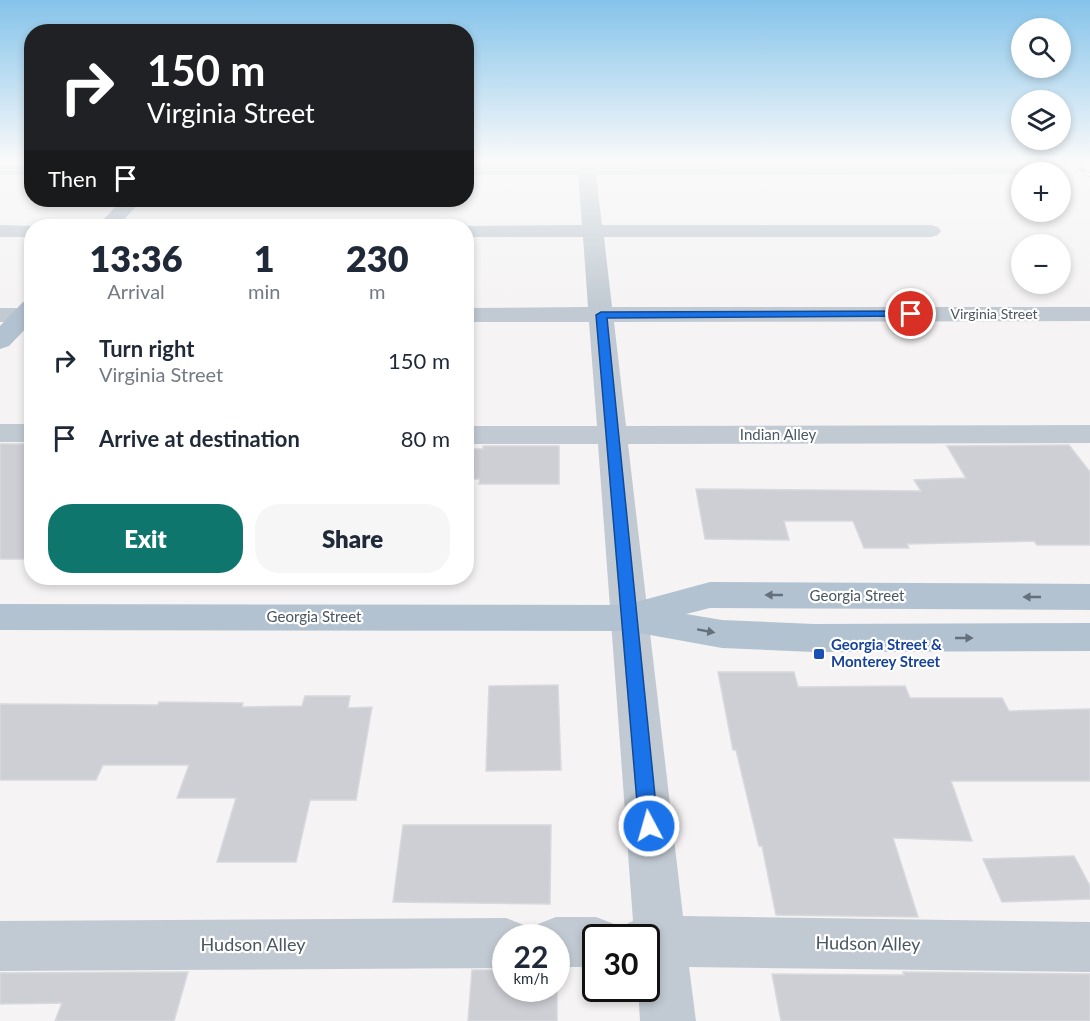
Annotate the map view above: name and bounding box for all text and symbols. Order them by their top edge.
map controls [1011,18,1071,294]
button: search [1011,18,1071,78]
text: 150 m [147,45,265,95]
icon: right [48,48,126,126]
button: layers [1011,90,1071,150]
text: Virginia Street [147,96,315,129]
icon: arrive [109,162,142,195]
button: + [1011,162,1071,222]
text: Then [48,165,97,192]
button: − [1011,234,1071,294]
text: 13:36 [89,236,183,280]
text: 1 [254,236,275,280]
text: 230 [346,236,409,280]
text: Arrival [107,279,165,303]
text: min [248,279,280,303]
text: m [369,279,385,303]
pin [885,288,936,339]
icon: arrive [894,297,927,330]
street label: Virginia Street [951,305,1038,322]
text: Turn right [99,335,194,362]
icon: right [48,344,81,377]
text: 150 m [388,347,450,374]
text: Virginia Street [99,362,223,386]
icon: arrive [48,422,81,455]
text: Arrive at destination [99,425,300,452]
text: 80 m [401,425,450,452]
street label: Indian Alley [740,425,816,443]
button: Exit [48,504,243,573]
button: Share [255,504,450,573]
street label: Georgia Street [810,586,905,604]
one-way arrow [764,590,783,600]
one-way arrow [1022,592,1041,602]
street label: Georgia Street [267,607,362,625]
one-way arrow [697,627,716,636]
one-way arrow [954,633,973,643]
place label: Georgia Street & Monterey Street [831,635,942,670]
marker: Georgia Street & Monterey Street [812,647,826,661]
position arrow [617,794,681,858]
speed limit sign: 30 [582,924,660,1002]
street label: Hudson Alley [815,931,921,955]
street label: Hudson Alley [201,933,306,955]
text: 22 [514,938,548,974]
text: km/h [513,969,549,987]

